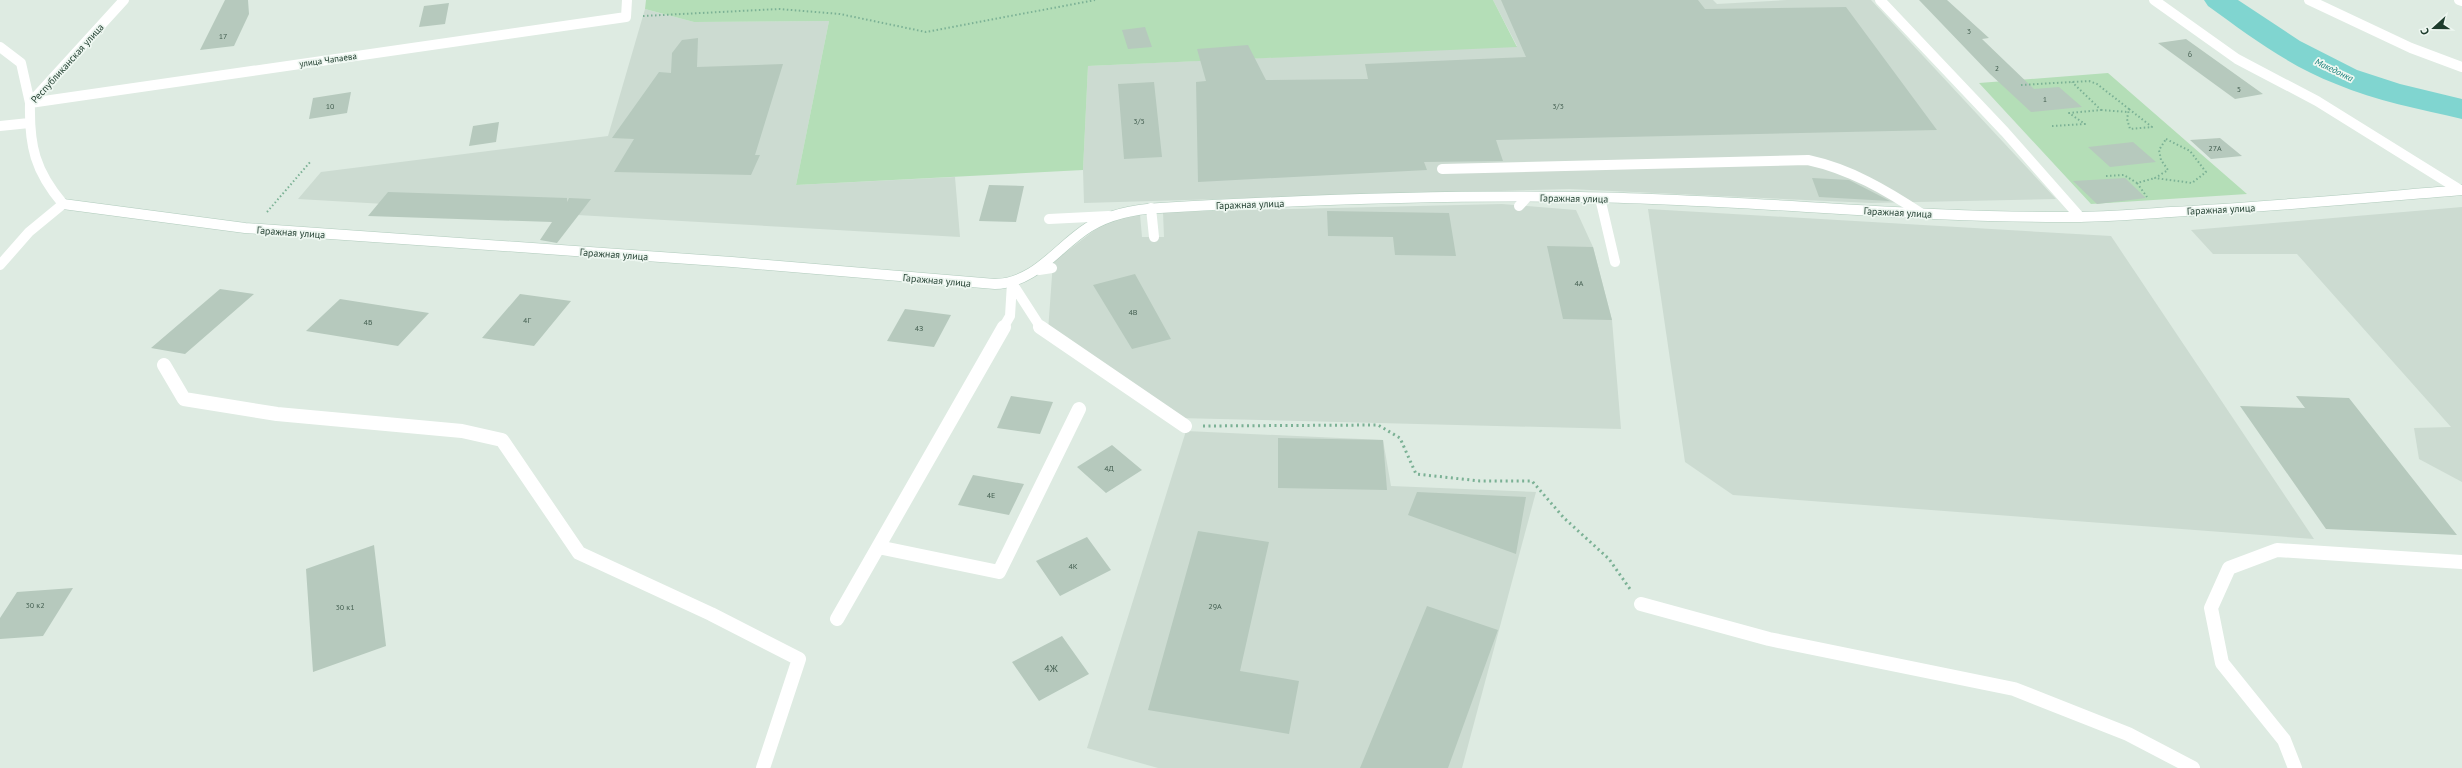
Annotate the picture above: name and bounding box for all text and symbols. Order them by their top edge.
north arrow [2414,8,2454,48]
street label: Республиканская улица [28,21,107,106]
house number: 3 [1967,26,1971,36]
text: С [2417,26,2432,37]
house number: 17 [219,31,227,41]
house number: 6 [2188,49,2192,59]
street label: улица Чапаева [298,50,357,69]
water label: Македонка [2313,56,2356,84]
house number: 2 [1995,63,1999,73]
house number: 5 [2237,84,2241,94]
house number: 1 [2043,94,2047,104]
house number: 10 [326,101,335,111]
house number: 3/3 [1552,101,1564,111]
house number: 3/5 [1133,116,1145,126]
house number: 27А [2208,143,2222,153]
street label: Гаражная улица [1540,191,1608,206]
street label: Гаражная улица [1216,197,1284,212]
street label: Гаражная улица [2186,201,2256,218]
street label: Гаражная улица [1863,204,1933,221]
street label: Гаражная улица [256,224,326,241]
street label: Гаражная улица [579,246,649,263]
street label: Гаражная улица [902,271,972,290]
house number: 4А [1574,278,1584,288]
house number: 4В [1128,307,1138,317]
house number: 4Г [523,315,531,325]
house number: 4Б [364,317,373,327]
house number: 4З [915,323,923,333]
house number: 4Д [1104,463,1115,473]
house number: 4Е [987,490,995,500]
house number: 4К [1068,561,1078,571]
house number: 30 к2 [25,600,45,610]
house number: 29А [1208,601,1222,611]
house number: 30 к1 [335,602,355,612]
house number: 4Ж [1044,662,1059,675]

